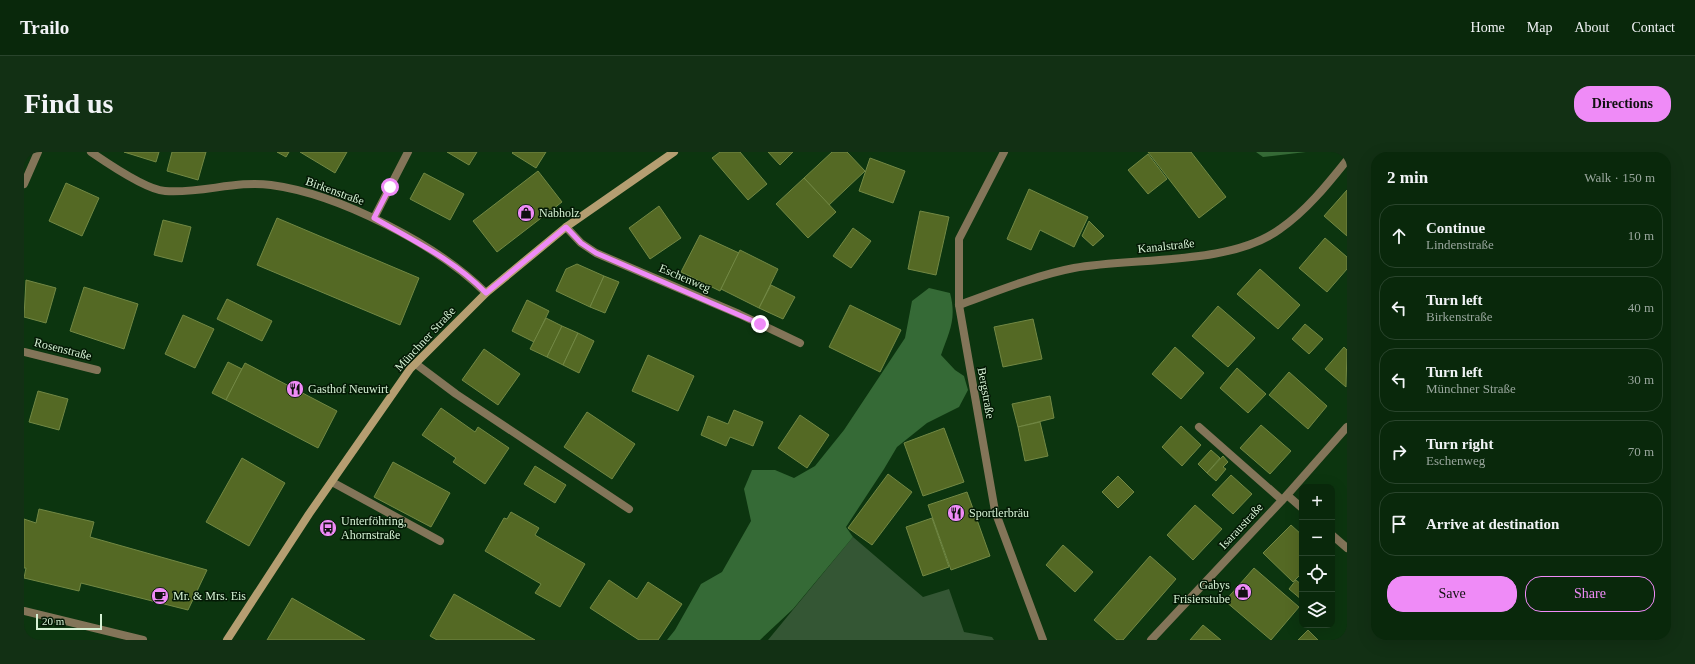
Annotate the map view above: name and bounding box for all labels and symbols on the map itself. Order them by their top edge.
street label: Birkenstraße [304,174,366,208]
route start [381,178,399,196]
shop icon: Nabholz [516,203,536,223]
place label: Nabholz [539,206,580,220]
street label: Kanalstraße [1137,236,1195,256]
street label: Eschenweg [657,261,713,295]
street label: Münchner Straße [392,304,458,374]
route end [751,315,769,333]
street label: Rosenstraße [33,335,93,363]
street label: Bergstraße [975,366,997,420]
restaurant icon: Gasthof Neuwirt [285,379,305,399]
place label: Gasthof Neuwirt [308,382,389,396]
street label: Isaraustraße [1216,500,1266,552]
restaurant icon: Sportlerbräu [946,503,966,523]
place label: Sportlerbräu [969,506,1029,520]
place label: Unterföhring, Ahornstraße [341,514,407,542]
bus stop icon: Unterföhring, Ahornstraße [318,518,338,538]
place label: Gabys Frisierstube [1173,578,1230,606]
shop icon: Gabys Frisierstube [1233,582,1253,602]
cafe icon: Mr. & Mrs. Eis [150,586,170,606]
place label: Mr. & Mrs. Eis [173,589,246,603]
scale bar [36,612,102,631]

